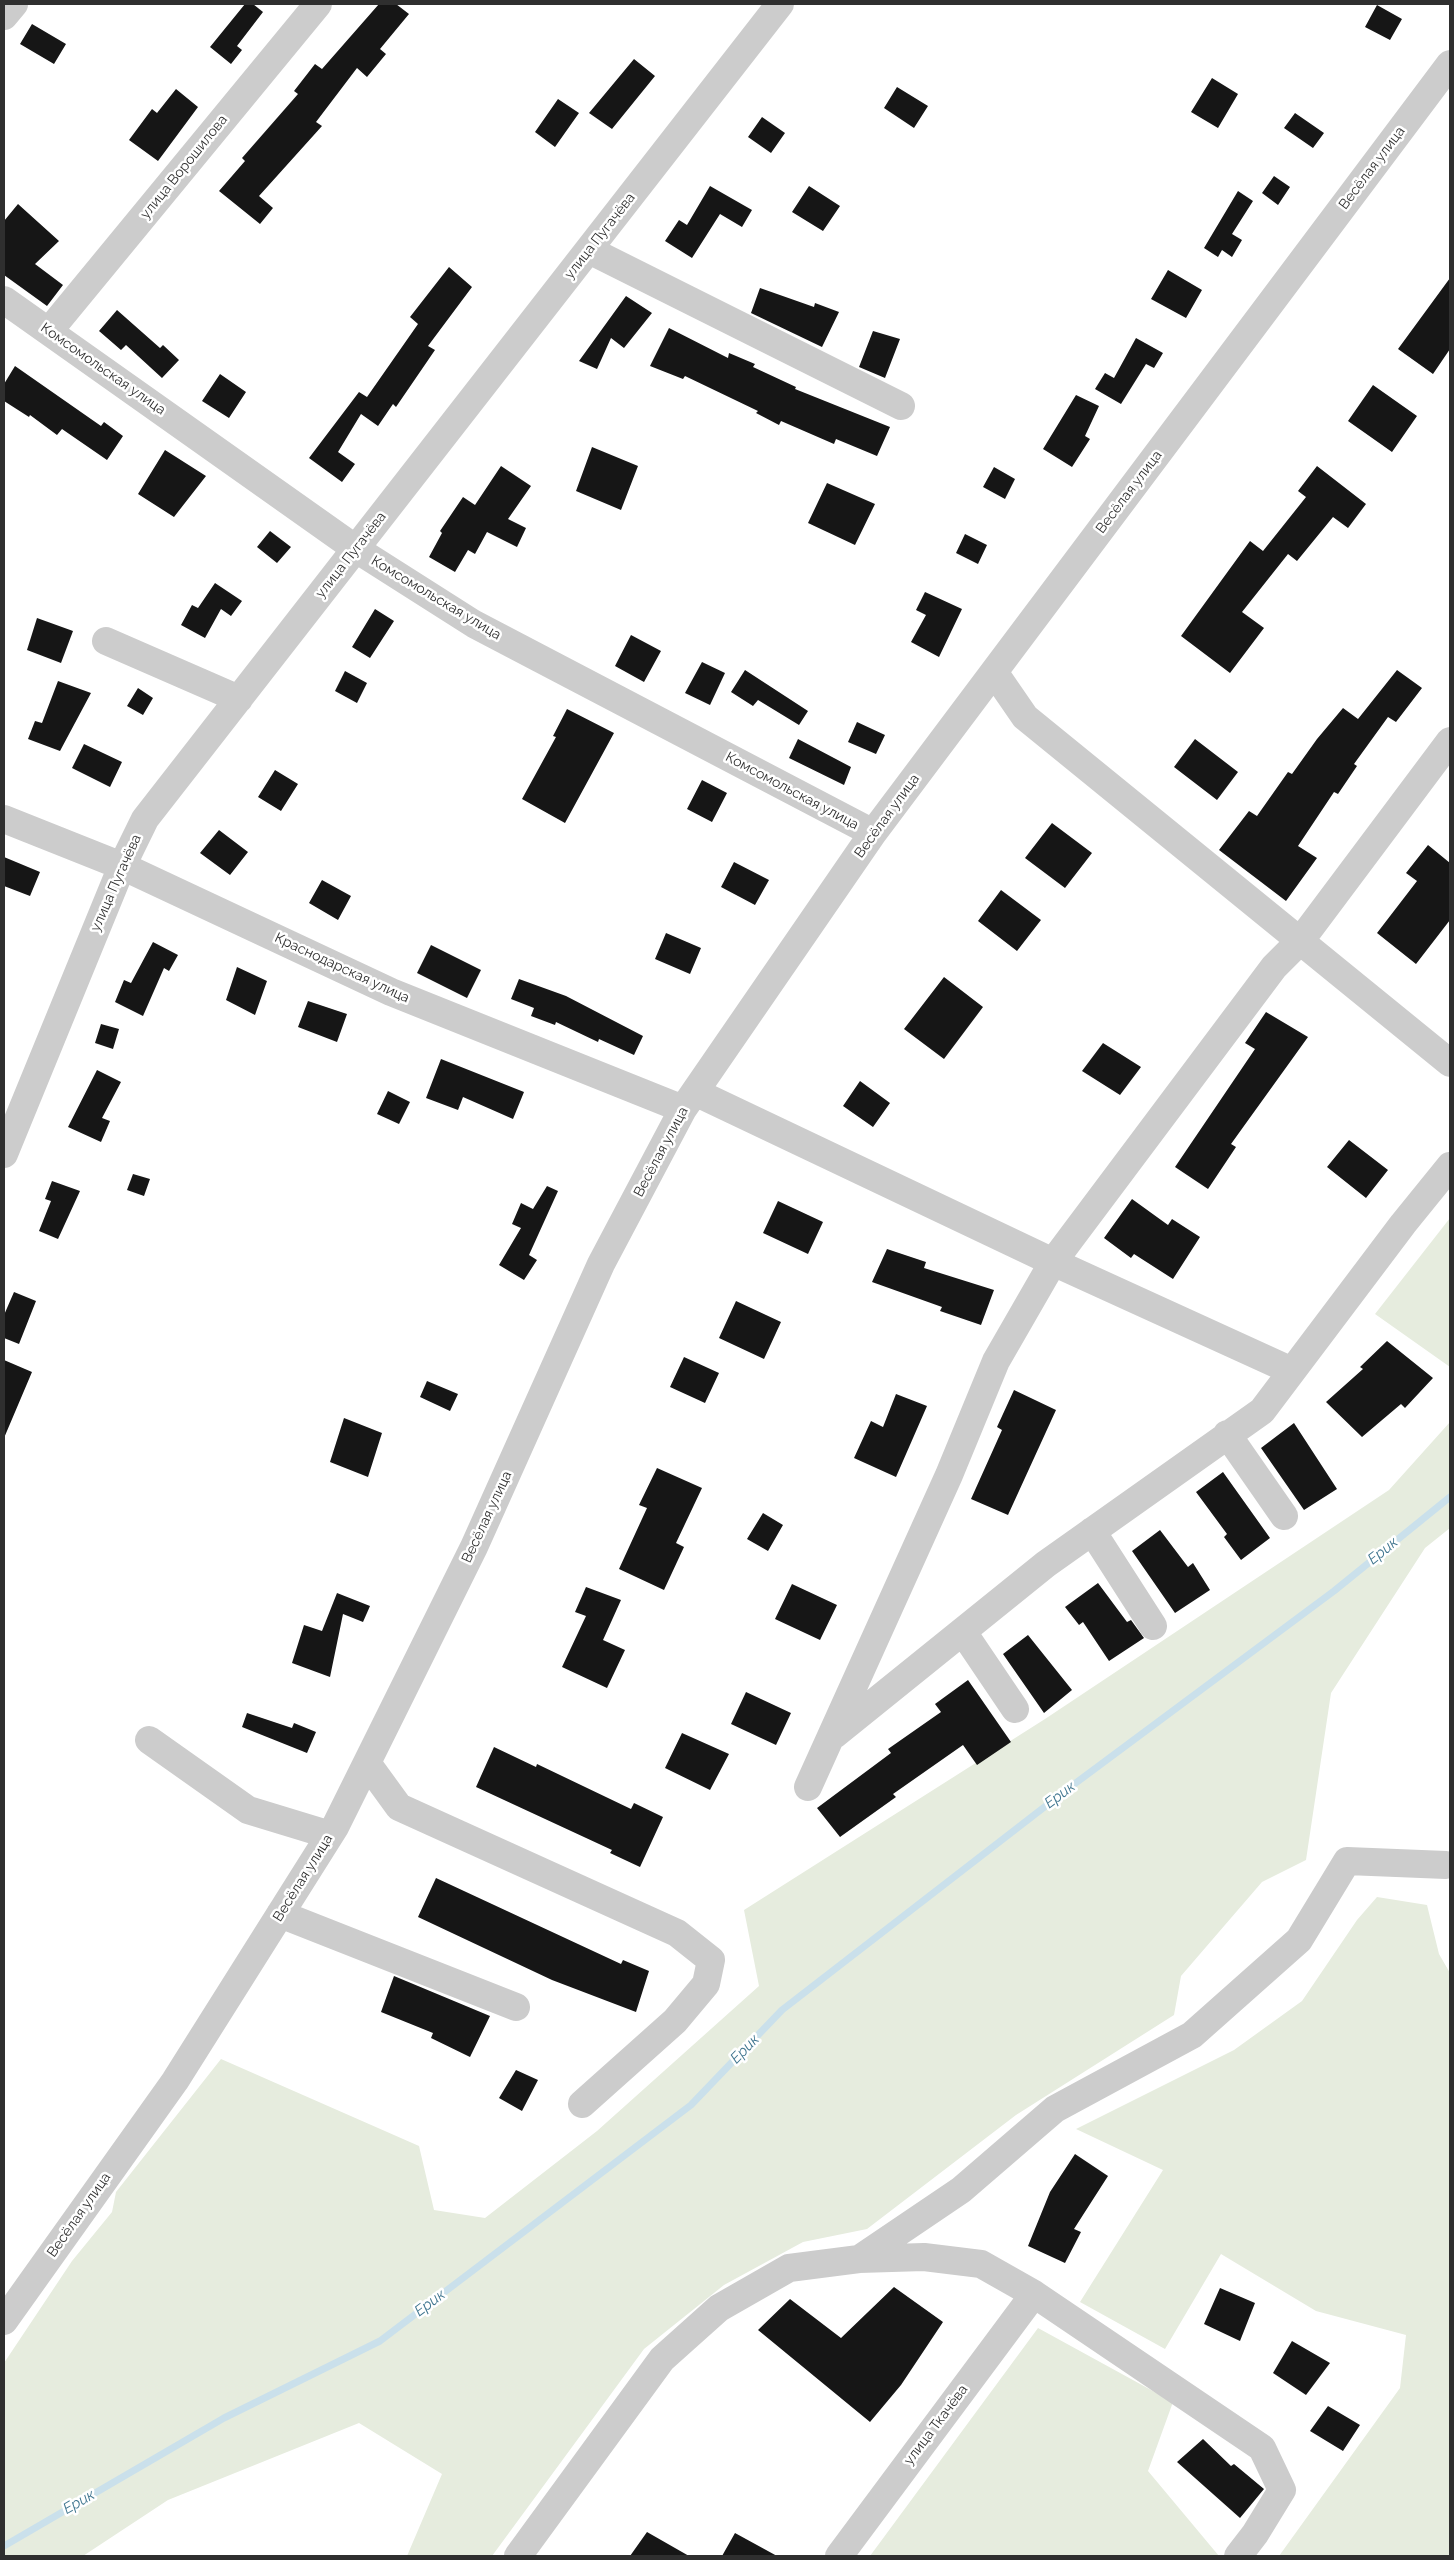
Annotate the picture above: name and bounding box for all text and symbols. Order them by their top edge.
street label: улица Ворошилова [137,112,231,222]
street label: Весёлая улица [1335,123,1409,213]
street label: улица Пугачёва [561,190,639,282]
street label: Комсомольская улица [37,320,169,418]
street label: Весёлая улица [1092,447,1166,537]
street label: улица Пугачёва [312,509,390,601]
street label: Комсомольская улица [368,553,504,643]
street label: Комсомольская улица [723,749,861,833]
street label: Весёлая улица [851,771,923,861]
street label: улица Пугачёва [87,832,145,934]
street label: Краснодарская улица [272,929,412,1007]
street label: Весёлая улица [630,1104,692,1200]
street label: Весёлая улица [458,1468,516,1566]
water label: Ерик [1364,1533,1402,1569]
water label: Ерик [1041,1778,1079,1812]
street label: Весёлая улица [270,1831,336,1925]
water label: Ерик [727,2031,763,2067]
street label: Весёлая улица [44,2169,114,2261]
water label: Ерик [411,2286,449,2320]
street label: улица Ткачёва [900,2382,972,2468]
water label: Ерик [60,2486,98,2518]

